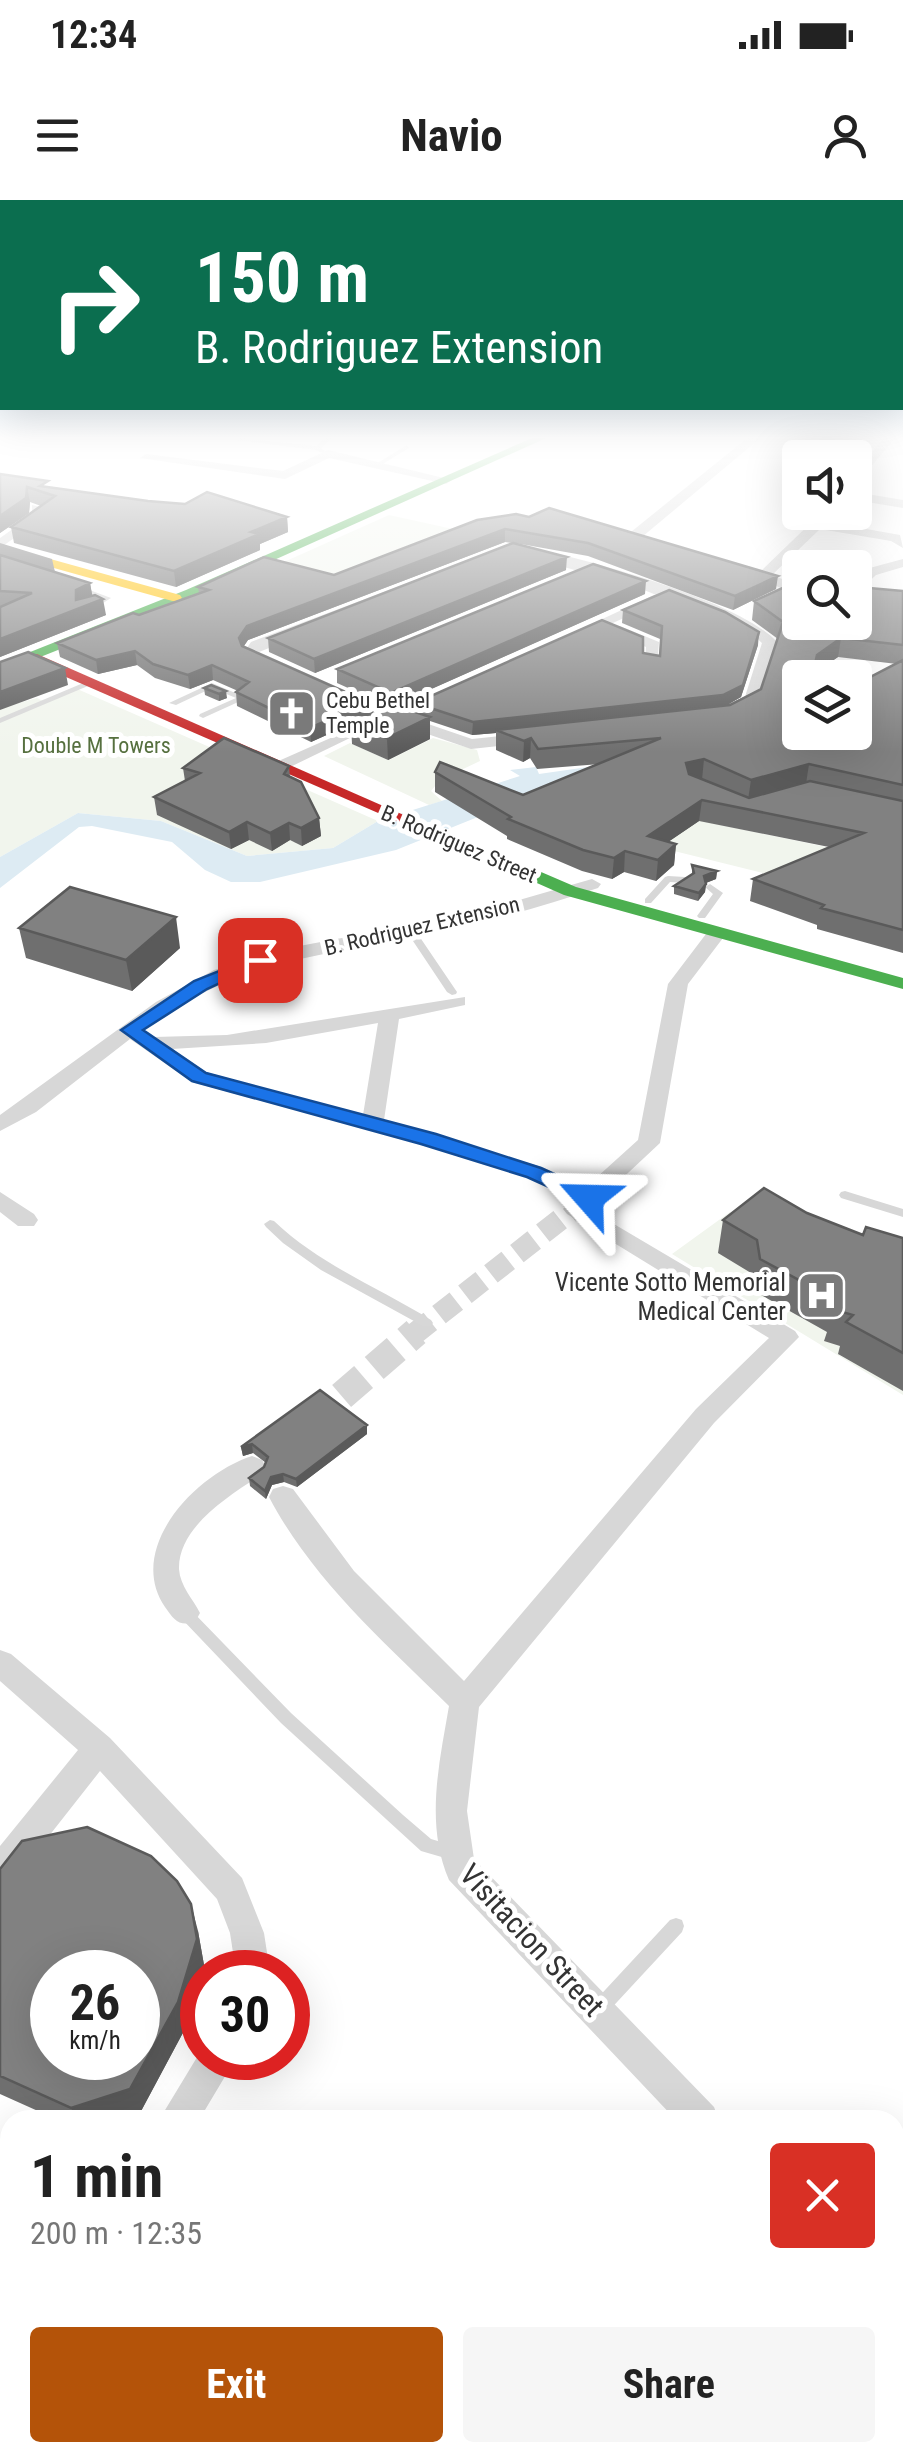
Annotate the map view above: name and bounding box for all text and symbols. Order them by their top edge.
text: 12:34 [50,13,137,57]
icon: menu [30,108,85,163]
icon: person [818,108,873,163]
text: Navio [400,109,503,162]
text: 150 m [195,237,369,319]
icon: right [30,240,160,370]
text: B. Rodriguez Extension [195,321,603,374]
map controls [782,440,872,750]
button: sound [782,440,872,530]
button: search [782,550,872,640]
button: layers [782,660,872,750]
church icon: Cebu Bethel Temple [265,687,317,739]
place label: Cebu Bethel Temple [326,688,430,738]
park label: Double M Towers [21,733,171,758]
street label: B. Rodriguez Street [378,800,540,888]
street label: B. Rodriguez Extension [322,891,522,961]
pin [218,918,303,1003]
icon: arrive [233,933,288,988]
position arrow [537,1146,641,1250]
place label: Vicente Sotto Memorial Medical Center [555,1268,786,1326]
hospital icon: Vicente Sotto Memorial Medical Center [795,1270,847,1322]
street label: Visitacion Street [453,1857,611,2023]
speed limit sign: 30 [180,1950,310,2080]
text: 26 [70,1974,120,2032]
text: km/h [69,2026,121,2055]
text: 1 min [30,2141,163,2212]
button: close [770,2143,875,2248]
text: 200 m · 12:35 [30,2214,202,2252]
button: Exit [30,2327,443,2442]
button: Share [463,2327,875,2442]

